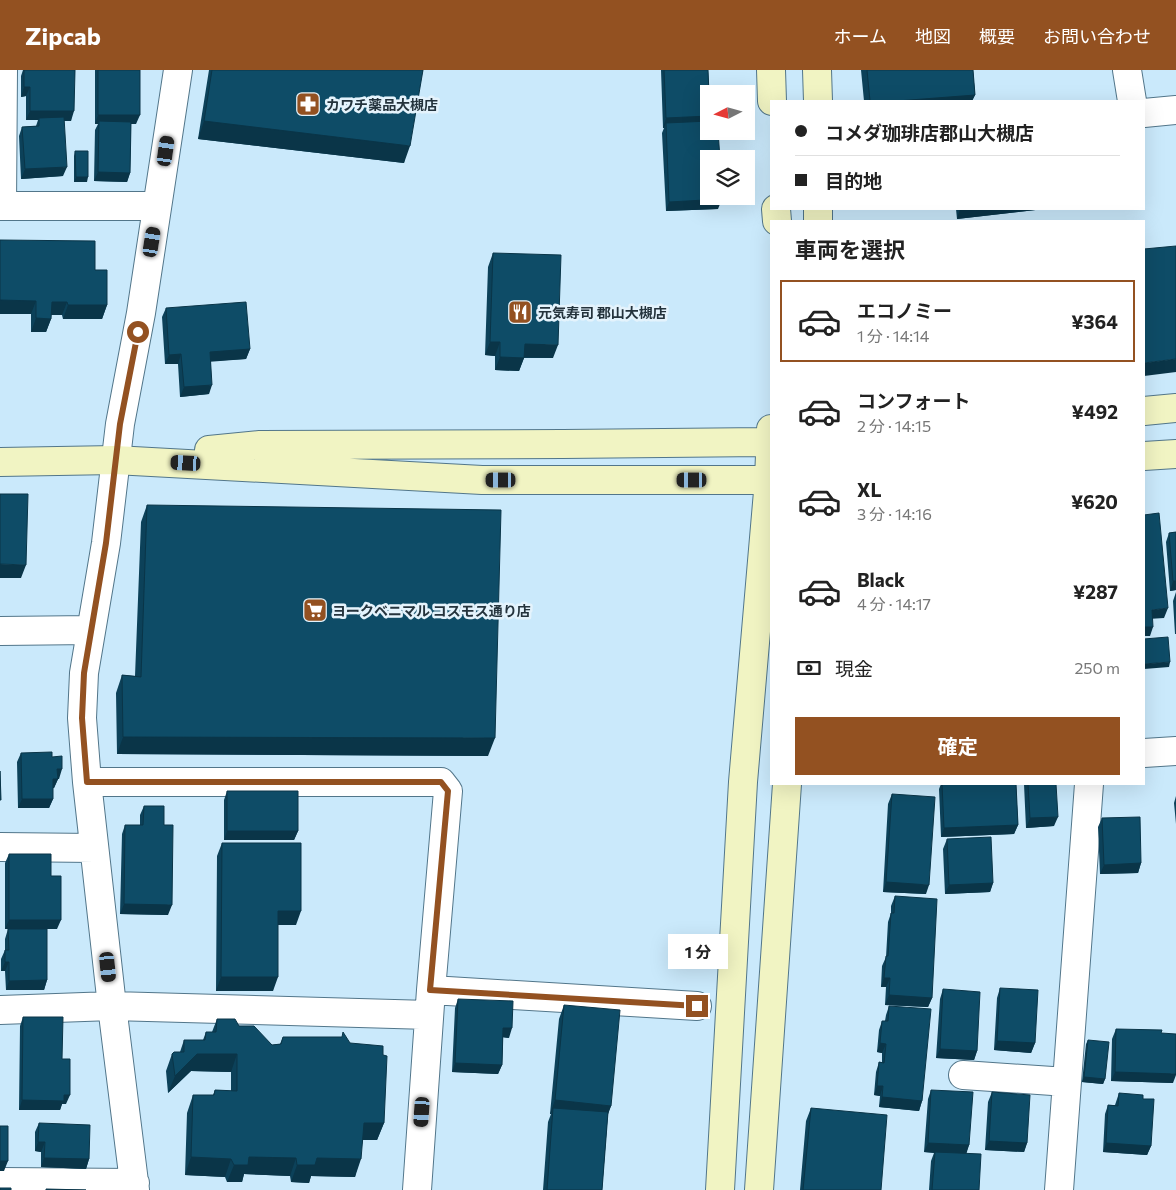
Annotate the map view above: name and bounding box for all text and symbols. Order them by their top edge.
text: Zipcab [25,21,101,50]
text: ホーム [834,25,887,47]
text: 地図 [915,25,951,47]
text: 概要 [979,25,1015,47]
text: お問い合わせ [1043,25,1151,47]
north arrow [700,85,755,140]
map controls [700,85,755,205]
pharmacy icon: カワチ薬品大槻店 [295,91,321,117]
place label: カワチ薬品大槻店 [326,96,438,113]
text: コメダ珈琲店郡山大槻店 [825,121,1034,144]
car [156,135,175,167]
button: layers [700,150,755,205]
text: 目的地 [825,169,882,192]
car [142,226,161,258]
text: 車両を選択 [795,236,905,263]
restaurant icon: 元気寿司 郡山大槻店 [507,299,533,325]
icon: car [797,299,842,344]
text: エコノミー [857,299,952,322]
place label: 元気寿司 郡山大槻店 [538,304,667,321]
text: ¥364 [1071,310,1118,333]
route start [127,321,149,343]
text: 1 分 · 14:14 [857,326,929,345]
icon: car [797,389,842,434]
text: コンフォート [857,389,970,412]
text: ¥492 [1072,400,1118,423]
text: 2 分 · 14:15 [857,416,931,435]
car [170,455,201,471]
car [486,473,516,488]
car [677,473,707,488]
text: XL [857,478,882,501]
icon: car [797,479,842,524]
text: ¥620 [1071,490,1118,513]
text: 3 分 · 14:16 [857,504,932,523]
text: Black [857,568,905,591]
icon: car [797,569,842,614]
text: ¥287 [1073,580,1118,603]
text: 4 分 · 14:17 [857,594,931,613]
supermarket icon: ヨークベニマル コスモス通り店 [302,597,328,623]
place label: ヨークベニマル コスモス通り店 [332,602,531,619]
icon: cash [795,654,823,682]
text: 現金 [835,657,873,680]
text: 250 m [1074,658,1120,677]
button: 確定 [795,717,1120,775]
callout: 1 分 [667,934,727,968]
text: 1 分 [685,942,711,961]
car [98,951,117,983]
route end [686,995,708,1017]
car [413,1097,430,1127]

